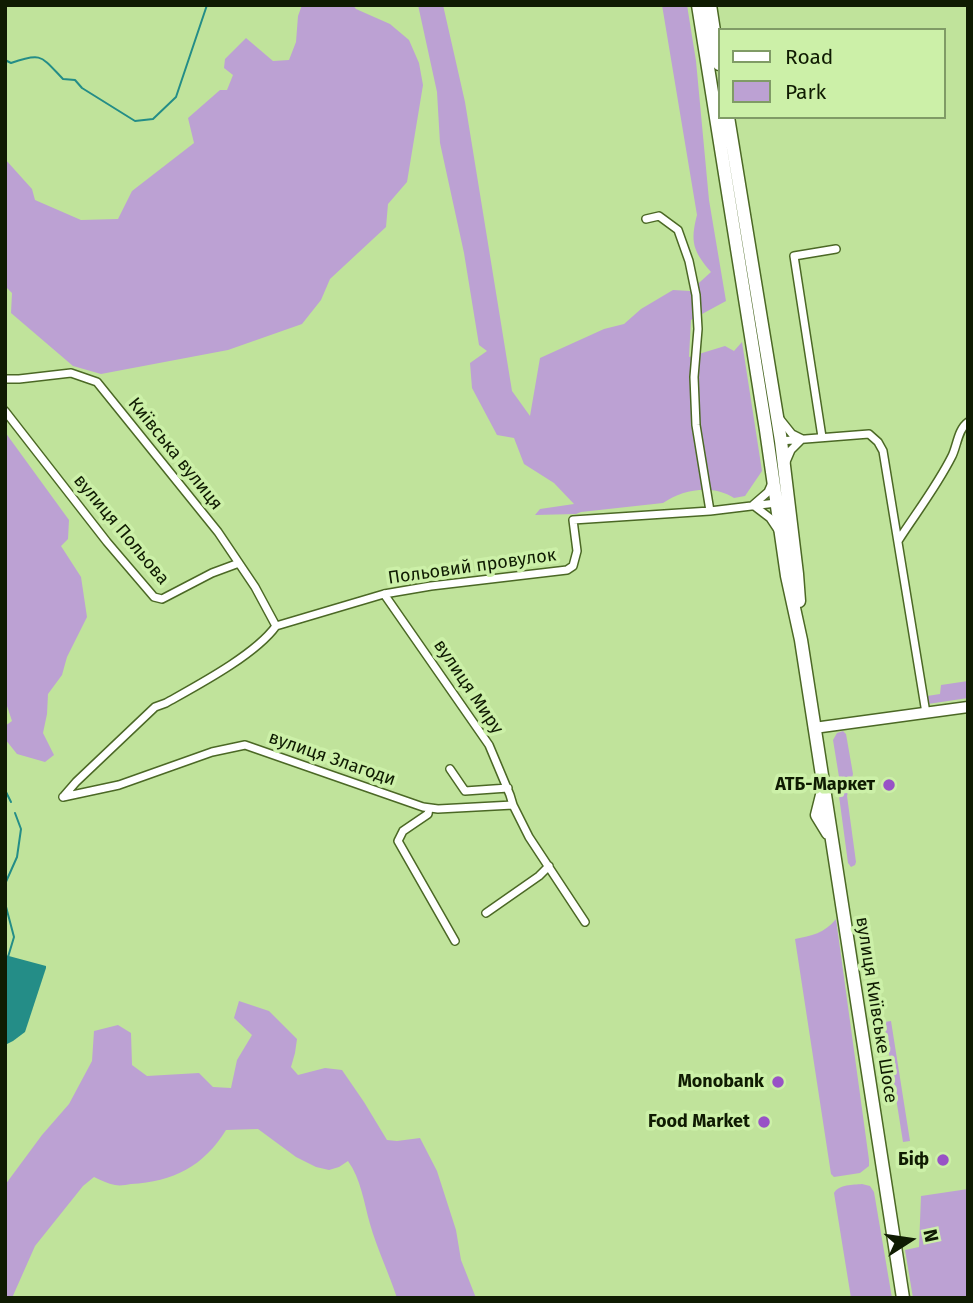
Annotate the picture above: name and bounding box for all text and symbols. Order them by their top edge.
legend [718,28,945,119]
text: Road [785,44,833,70]
text: Park [785,79,826,105]
street label: Київська вулиця [123,393,227,515]
street label: вулиця Польова [69,470,173,590]
street label: Польовий провулок [386,544,558,590]
street label: вулиця Миру [429,636,507,738]
street label: вулиця Злагоди [266,727,398,791]
place label: АТБ-Маркет [775,774,875,796]
marker: АТБ-Маркет [881,777,897,793]
street label: вулиця Київське Шосе [851,915,901,1105]
place label: Monobank [678,1071,764,1093]
marker: Monobank [770,1074,786,1090]
place label: Food Market [648,1111,750,1133]
marker: Food Market [756,1114,772,1130]
place label: Біф [898,1149,929,1171]
marker: Біф [935,1152,951,1168]
north arrow [875,1205,945,1275]
text: N [918,1227,944,1244]

